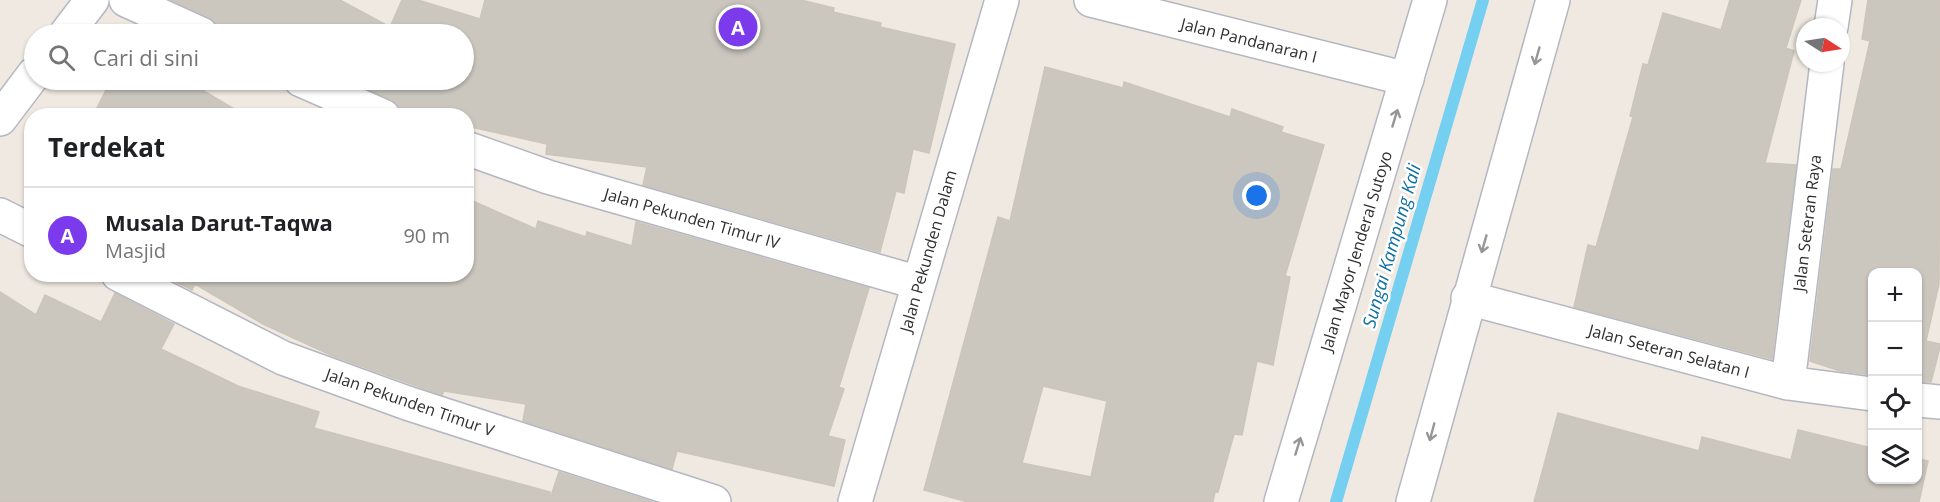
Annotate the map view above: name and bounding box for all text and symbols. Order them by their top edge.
pin: A [718,4,758,50]
street label: Jalan Pandanaran I [1177,12,1319,68]
north arrow [1796,18,1850,72]
search box [24,24,474,90]
icon: search [45,41,78,74]
text: Cari di sini [93,42,199,72]
one-way arrow [1531,46,1542,65]
one-way arrow [1390,109,1401,128]
text: Terdekat [48,129,165,165]
street label: Jalan Mayor Jenderal Sutoyo [1314,148,1397,356]
street label: Jalan Seteran Raya [1787,153,1826,295]
water label: Sungai Kampung Kali [1356,161,1426,330]
street label: Jalan Pekunden Dalam [894,167,962,337]
your location [1242,181,1271,210]
street label: Jalan Pekunden Timur IV [600,182,783,254]
text: Musala Darut-Taqwa [105,207,333,237]
text: A [61,222,74,249]
text: 90 m [403,222,450,249]
one-way arrow [1477,234,1489,253]
text: Masjid [105,237,166,264]
map controls [1868,268,1922,484]
button: + [1868,268,1922,322]
street label: Jalan Seteran Selatan I [1584,318,1752,383]
button: − [1868,322,1922,376]
street label: Jalan Pekunden Timur V [321,362,498,441]
button: locate [1868,376,1922,430]
one-way arrow [1426,422,1437,441]
button: layers [1868,430,1922,484]
one-way arrow [1293,437,1304,456]

